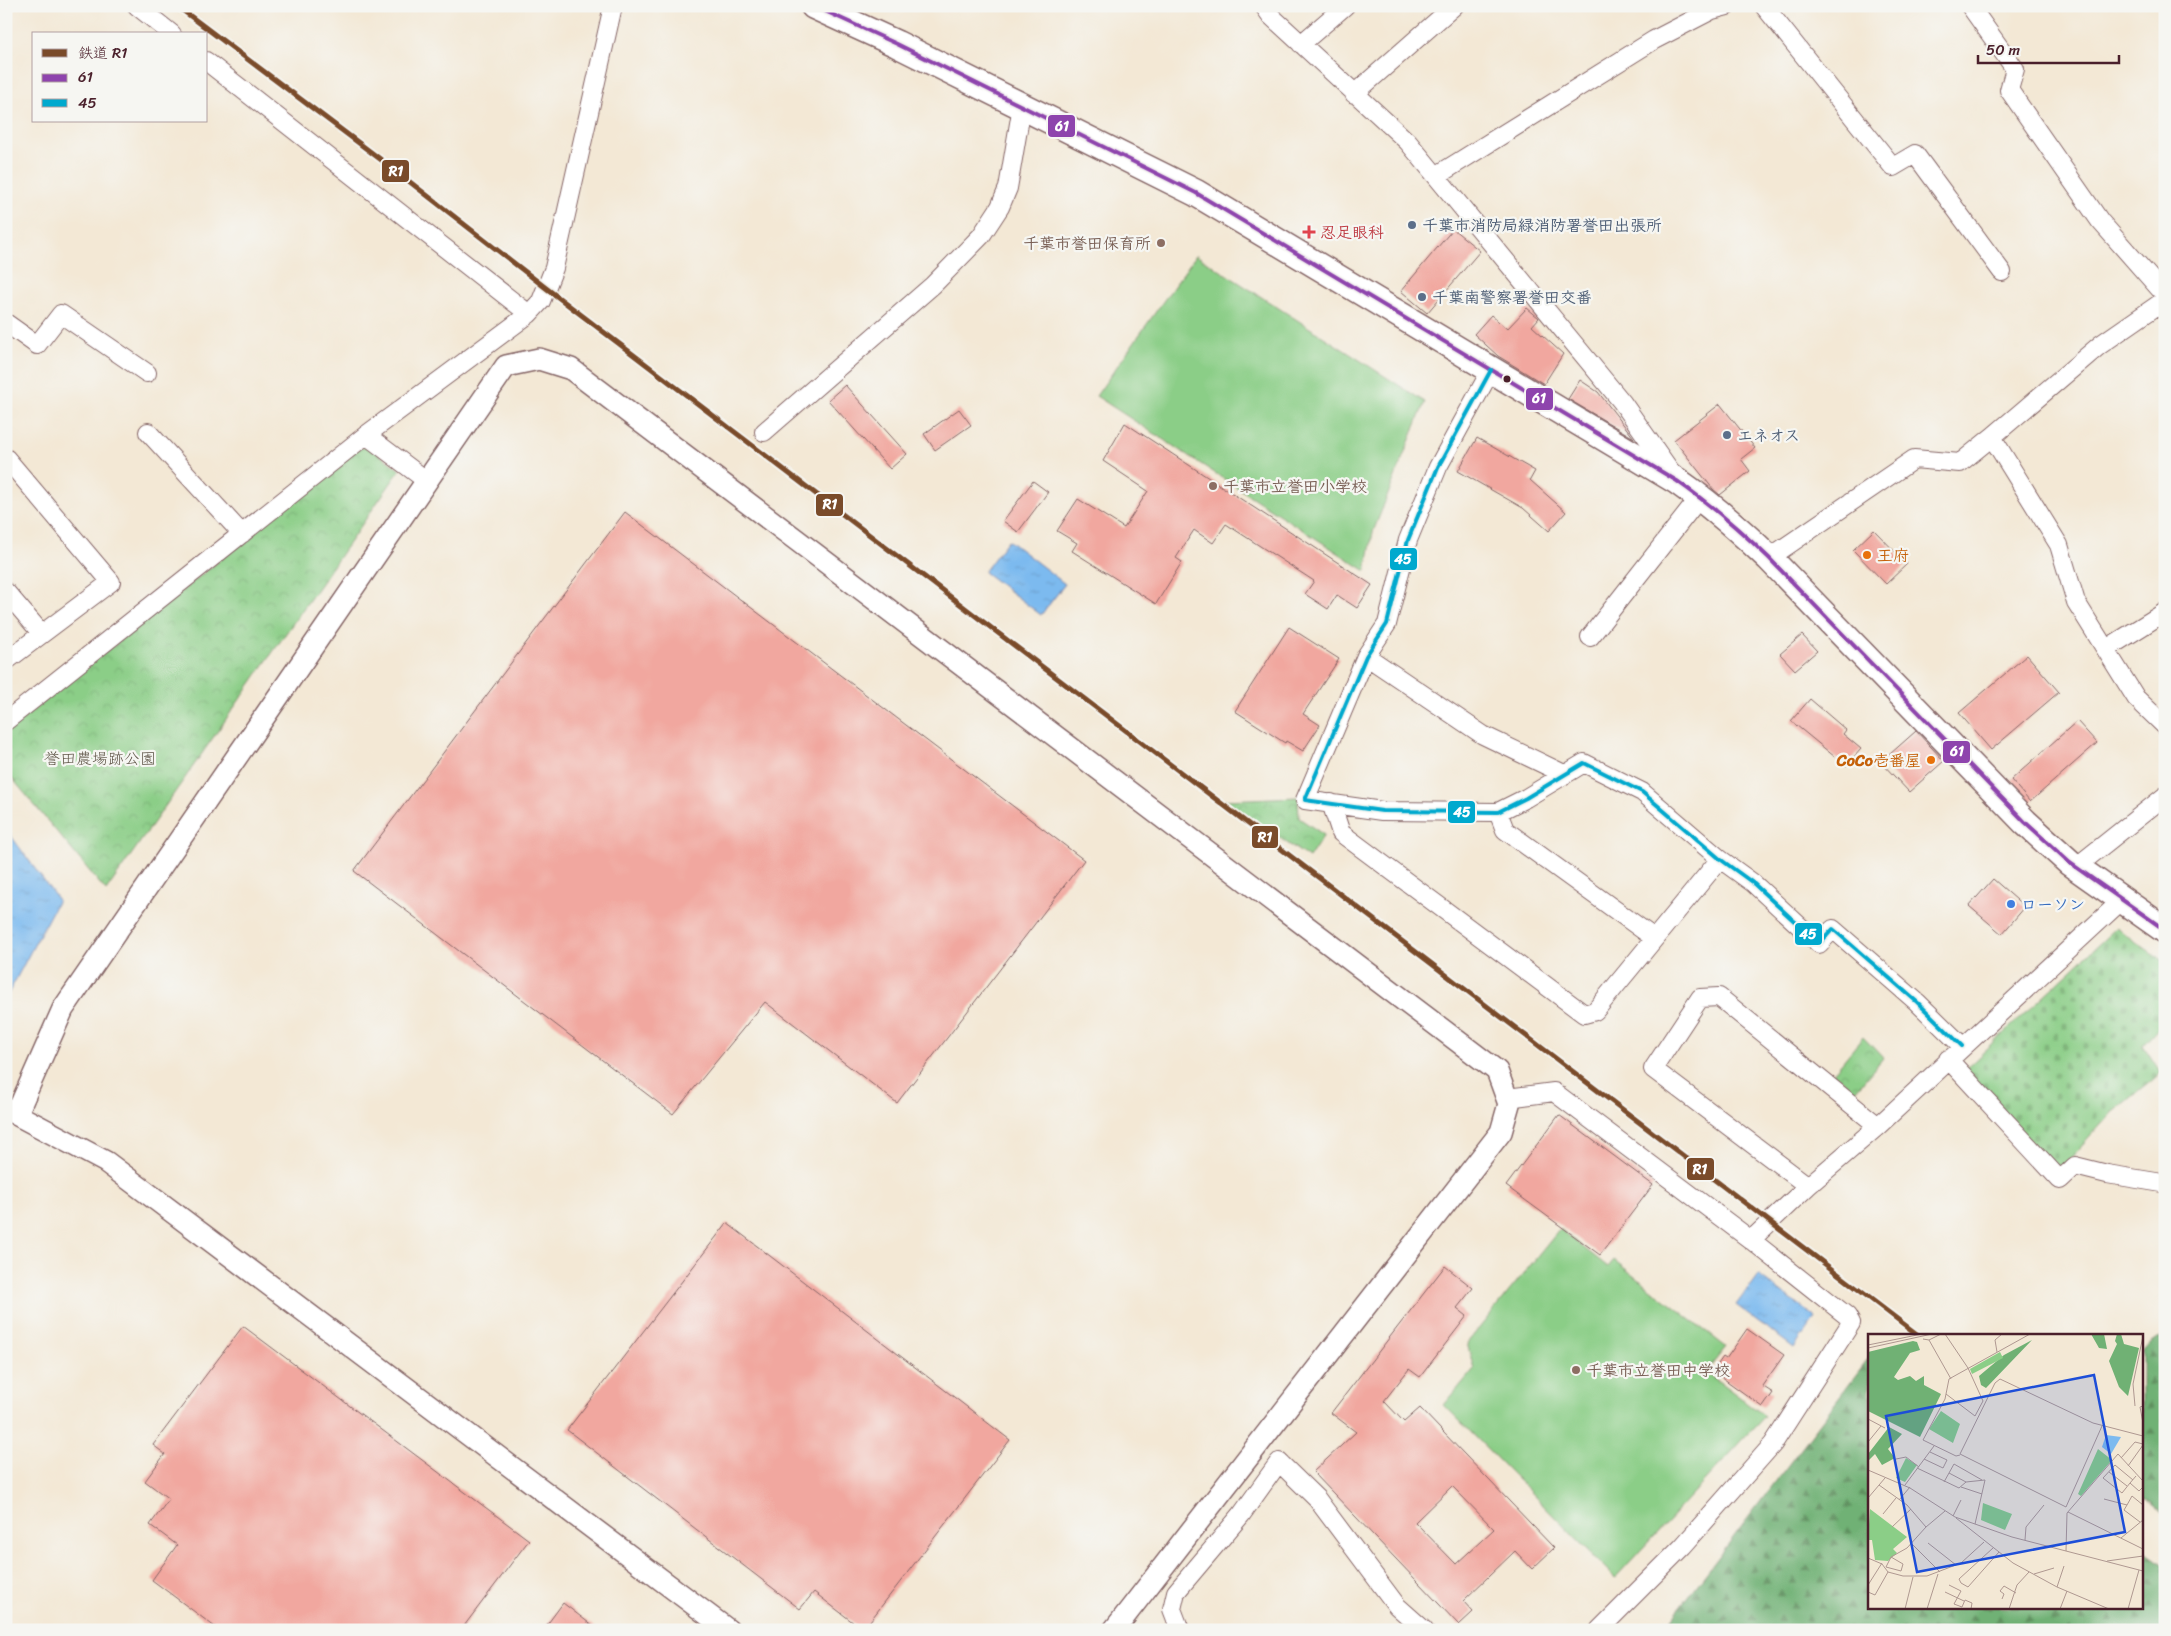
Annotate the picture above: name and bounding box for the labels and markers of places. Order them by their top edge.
place label: 千葉市消防局緑消防署誉田出張所 [1422,211,1662,240]
place label: 忍足眼科 [1320,218,1384,247]
marker: 千葉市消防局緑消防署誉田出張所 [1406,219,1418,231]
marker: 忍足眼科 [1302,225,1316,239]
place label: 千葉市誉田保育所 [1023,229,1151,258]
marker: 千葉市誉田保育所 [1155,237,1167,249]
place label: 千葉南警察署誉田交番 [1432,283,1592,312]
marker: 千葉南警察署誉田交番 [1416,291,1428,303]
unlabelled marker [1502,374,1512,384]
place label: エネオス [1737,421,1800,450]
marker: エネオス [1721,429,1733,441]
place label: 千葉市立誉田小学校 [1223,472,1367,501]
marker: 千葉市立誉田小学校 [1207,480,1219,492]
place label: 王府 [1877,541,1909,570]
marker: 王府 [1861,549,1873,561]
place label: CoCo壱番屋 [1836,746,1921,775]
marker: CoCo壱番屋 [1925,754,1937,766]
place label: ローソン [2021,890,2085,919]
marker: ローソン [2005,898,2017,910]
place label: 千葉市立誉田中学校 [1586,1356,1730,1385]
marker: 千葉市立誉田中学校 [1570,1364,1582,1376]

